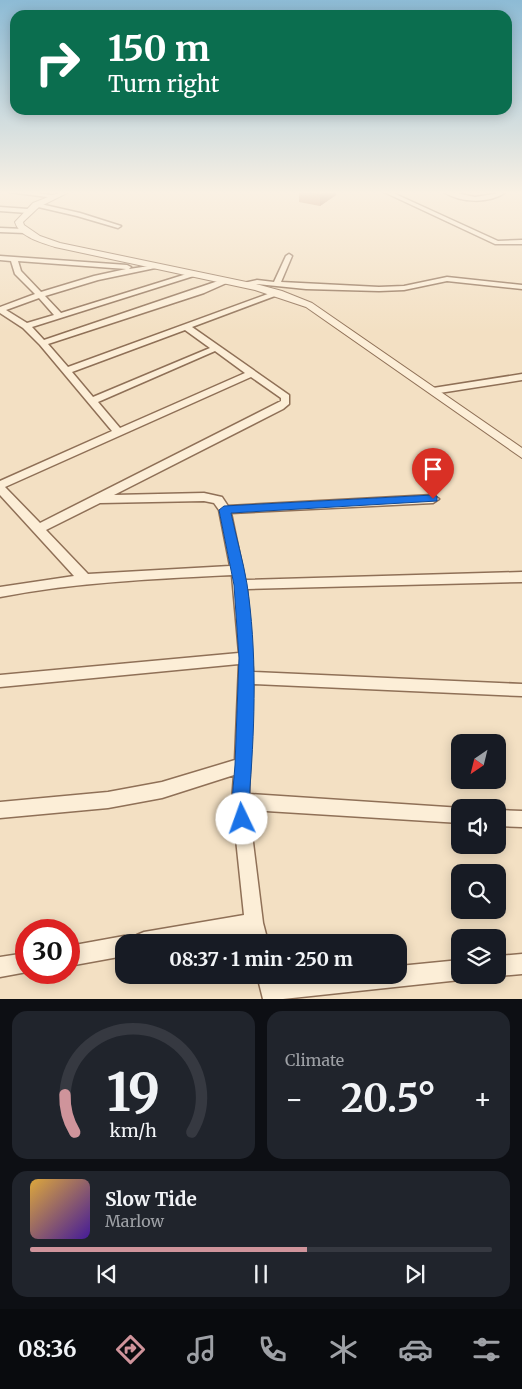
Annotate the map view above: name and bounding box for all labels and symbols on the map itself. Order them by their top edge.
pin [412,448,454,499]
north arrow [451,734,506,789]
position arrow [215,792,267,844]
speed limit sign: 30 [15,919,80,984]

